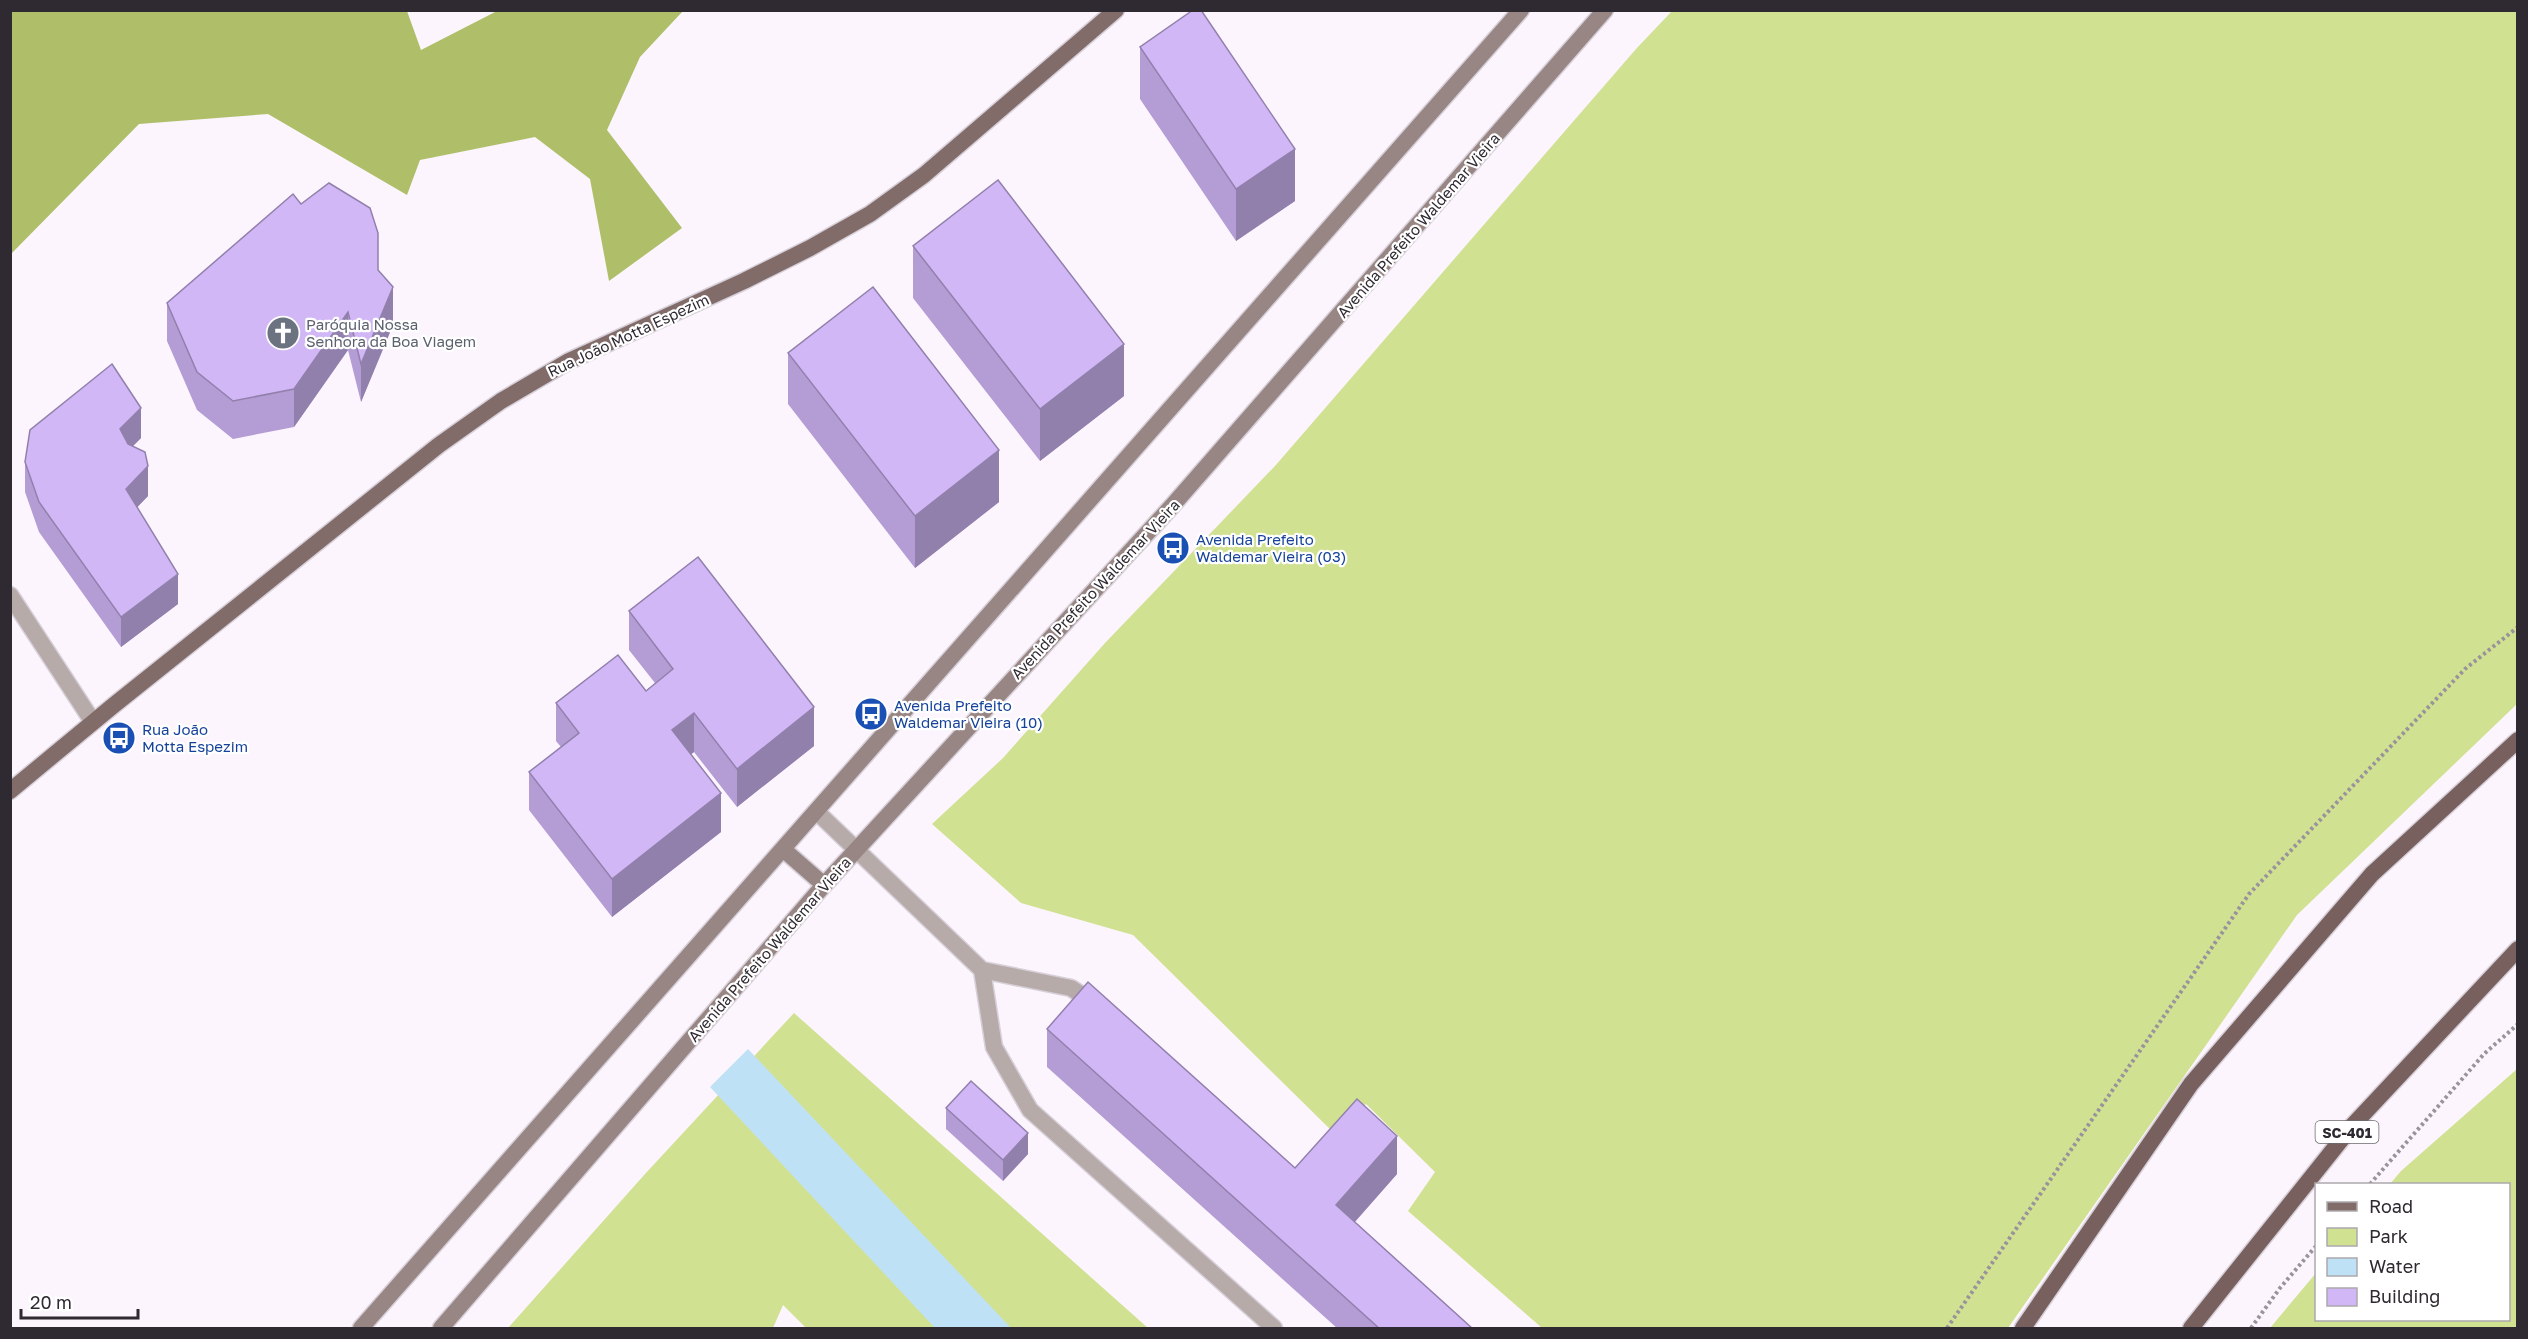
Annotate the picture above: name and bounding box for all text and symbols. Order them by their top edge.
street label: Avenida Prefeito Waldemar Vieira [1333,129,1503,321]
street label: Rua João Motta Espezim [545,290,711,380]
church icon: Paróquia Nossa Senhora da Boa Viagem [265,315,301,351]
place label: Paróquia Nossa Senhora da Boa Viagem [306,315,476,350]
street label: Avenida Prefeito Waldemar Vieira [1007,496,1183,682]
bus stop icon: Avenida Prefeito Waldemar Vieira (03) [1155,530,1191,566]
place label: Avenida Prefeito Waldemar Vieira (03) [1196,530,1346,565]
bus stop icon: Avenida Prefeito Waldemar Vieira (10) [853,696,889,732]
place label: Avenida Prefeito Waldemar Vieira (10) [894,696,1043,731]
bus stop icon: Rua João Motta Espezim [101,720,137,756]
place label: Rua João Motta Espezim [142,720,248,755]
street label: Avenida Prefeito Waldemar Vieira [684,853,854,1045]
road number: SC-401 [2316,1121,2378,1143]
legend [2315,1183,2510,1321]
text: Road [2369,1195,2413,1217]
text: Park [2369,1225,2408,1247]
text: Water [2369,1255,2420,1277]
scale bar [21,1282,138,1320]
text: Building [2369,1285,2440,1307]
text: 20 m [30,1291,72,1313]

